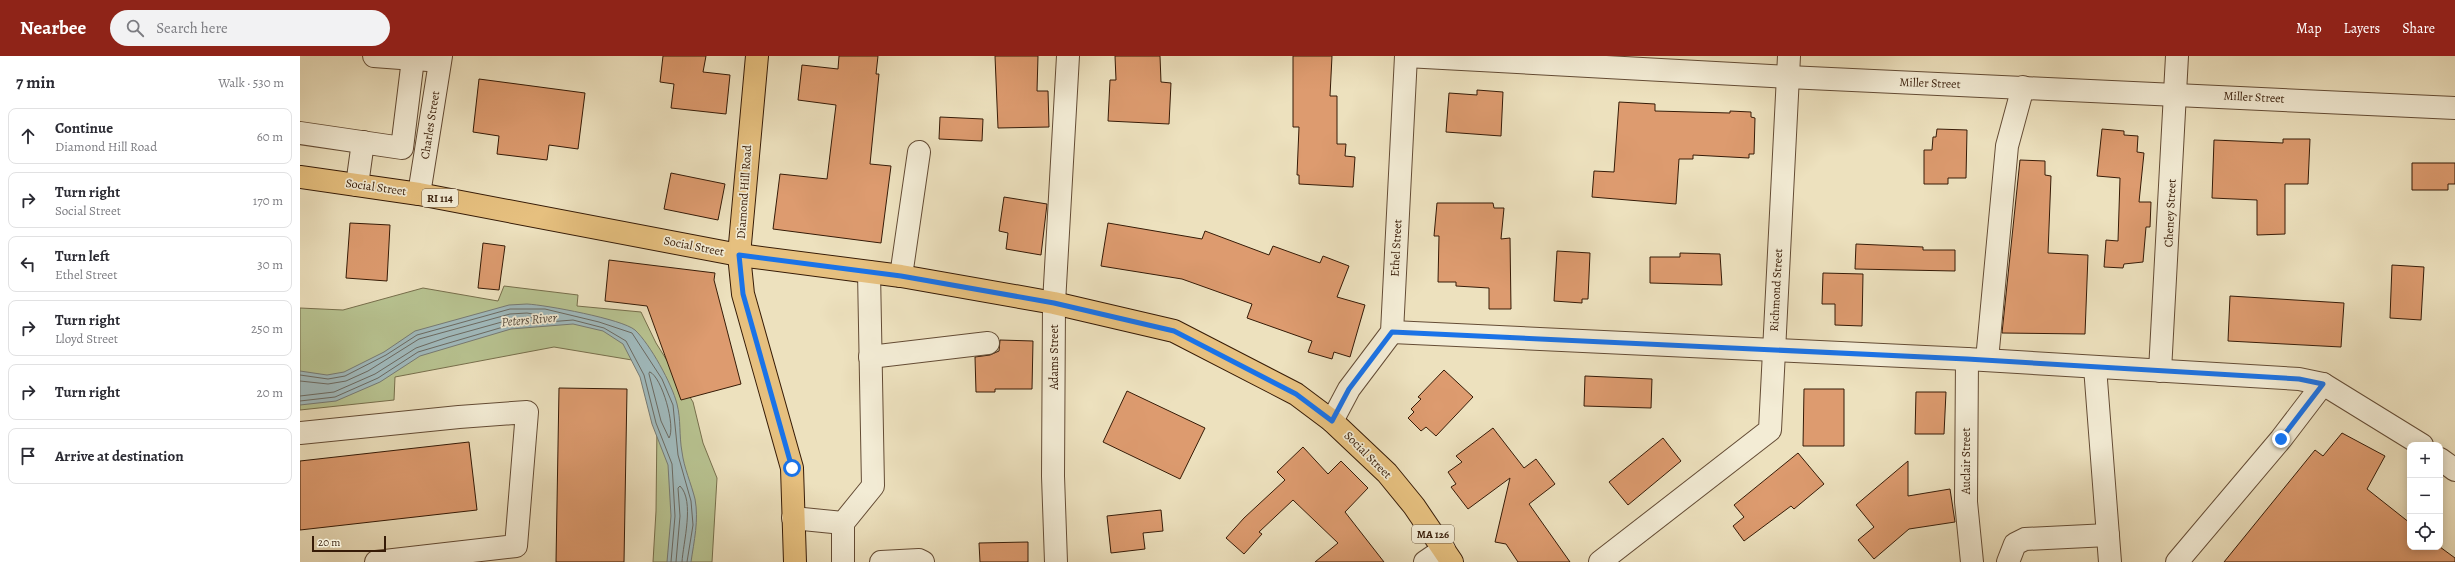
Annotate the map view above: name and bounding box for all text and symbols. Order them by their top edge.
search box [110,10,390,46]
text: Nearbee [20,15,86,41]
icon: search [124,17,146,39]
text: Search here [156,18,228,38]
text: Map [2296,19,2322,38]
text: Layers [2344,19,2380,38]
text: Share [2402,19,2435,38]
text: 7 min [16,71,55,94]
text: Walk · 530 m [218,74,284,91]
street label: Miller Street [1899,74,1961,92]
street label: Miller Street [2223,87,2285,107]
street label: Charles Street [417,90,443,160]
text: Continue [55,118,113,138]
icon: ahead [17,125,39,147]
text: 60 m [257,128,283,145]
text: Diamond Hill Road [55,138,157,155]
street label: Diamond Hill Road [733,144,755,240]
street label: Social Street [345,175,407,199]
street label: Cheney Street [2160,178,2180,248]
text: Turn right [55,182,120,202]
icon: right [17,189,39,211]
road number: RI 114 [422,189,458,207]
text: 170 m [253,192,283,209]
text: Social Street [55,202,121,219]
street label: Ethel Street [1387,219,1405,277]
street label: Social Street [663,232,725,260]
text: Turn left [55,246,110,266]
street label: Richmond Street [1766,248,1786,332]
icon: left [17,253,39,275]
text: 30 m [257,256,283,273]
text: Ethel Street [55,266,117,283]
water label: Peters River [501,309,558,330]
text: Turn right [55,310,120,330]
icon: right [17,317,39,339]
text: 250 m [251,320,283,337]
street label: Adams Street [1046,324,1062,391]
text: Lloyd Street [55,330,118,347]
icon: right [17,381,39,403]
text: Turn right [55,382,120,402]
text: 20 m [257,384,283,401]
street label: Social Street [1341,428,1395,482]
street label: Auclair Street [1958,428,1974,495]
route end [2272,430,2290,448]
map controls [2407,442,2443,550]
button: + [2407,442,2443,478]
icon: arrive [17,445,39,467]
text: Arrive at destination [55,446,184,466]
route start [783,459,801,477]
button: − [2407,478,2443,514]
button: locate [2407,514,2443,550]
road number: MA 126 [1412,525,1454,543]
scale bar [312,534,386,553]
text: 20 m [318,535,340,550]

